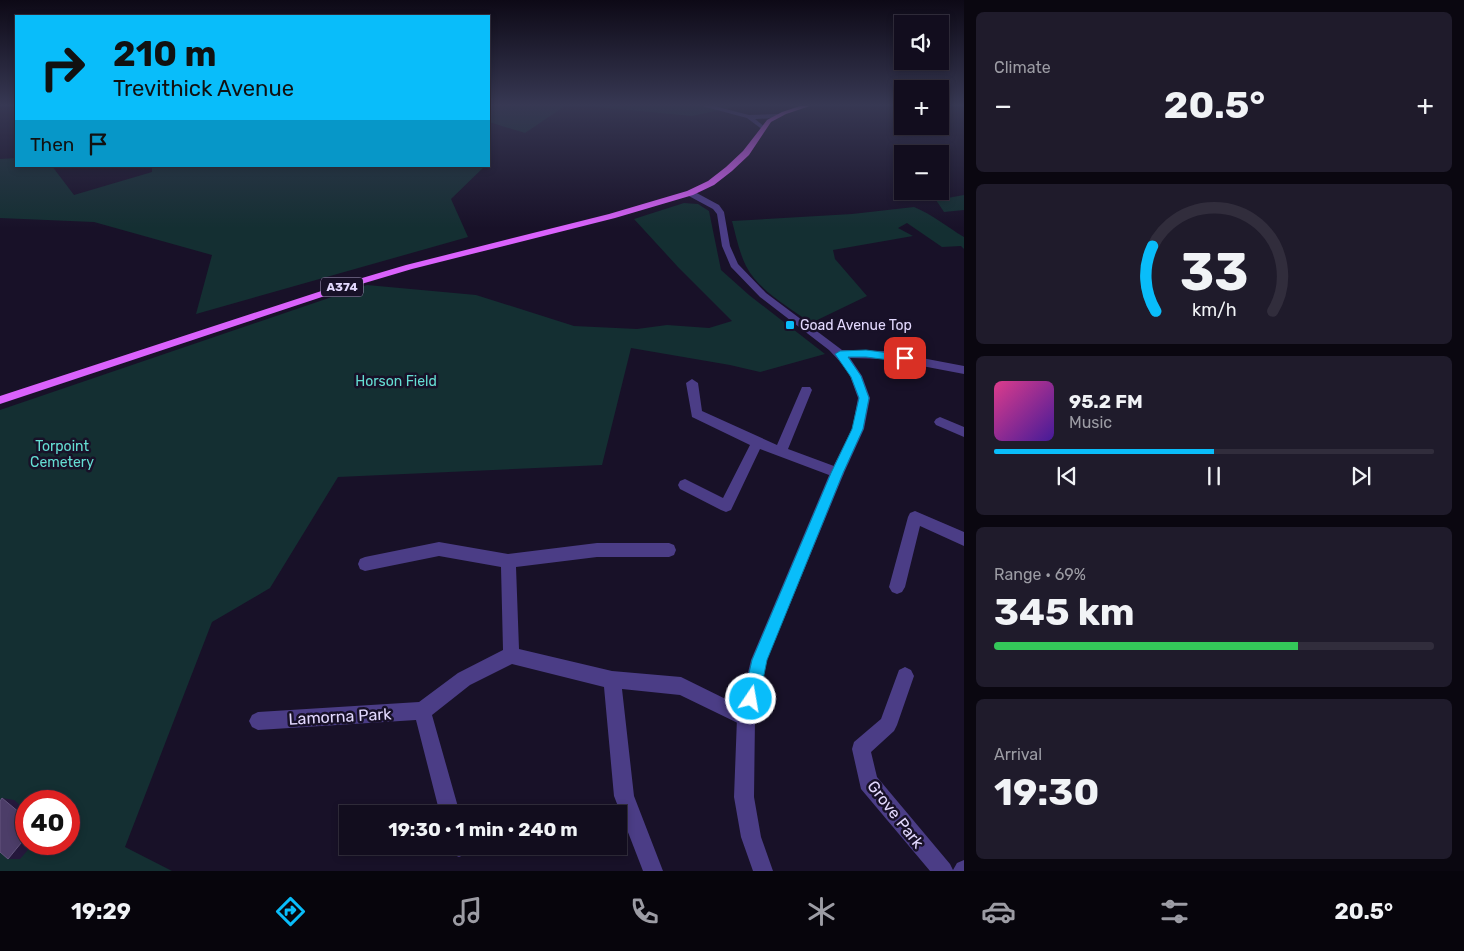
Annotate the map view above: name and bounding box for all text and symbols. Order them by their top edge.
map controls [894,15,949,200]
button: sound [894,15,949,70]
text: 210 m [113,33,216,75]
icon: right [30,35,95,100]
text: Climate [994,58,1051,77]
text: Trevithick Avenue [113,75,294,102]
button: + [894,80,949,135]
text: 20.5° [1164,82,1265,128]
text: − [994,89,1012,122]
text: + [1417,89,1434,122]
icon: arrive [84,130,112,158]
text: Then [30,133,74,156]
button: − [894,145,949,200]
text: 33 [1180,241,1248,303]
road number: A374 [321,278,363,296]
text: km/h [1192,299,1236,320]
place label: Goad Avenue Top [800,317,912,334]
marker: Goad Avenue Top [784,319,796,331]
pin [884,337,926,379]
icon: arrive [891,344,919,372]
park label: Horson Field [355,373,437,390]
text: 95.2 FM [1069,390,1143,413]
text: Music [1069,413,1112,432]
park label: Torpoint Cemetery [30,438,94,471]
icon: previous [1053,462,1081,490]
icon: pause [1200,462,1228,490]
icon: next [1347,462,1375,490]
text: Range · 69% [994,565,1086,584]
text: 345 km [994,589,1135,635]
position arrow [724,672,776,724]
street label: Lamorna Park [288,704,393,729]
text: Arrival [994,745,1042,764]
text: 19:30 [994,769,1099,815]
street label: Grove Park [863,777,928,852]
speed limit sign: 40 [15,790,80,855]
text: 19:30 · 1 min · 240 m [388,818,578,841]
icon: directions [273,894,308,929]
icon: music [450,894,485,929]
icon: phone [627,894,662,929]
icon: climate [804,894,839,929]
icon: car [981,894,1016,929]
icon: filters [1157,894,1192,929]
text: 19:29 [71,898,131,925]
text: 20.5° [1334,898,1393,925]

